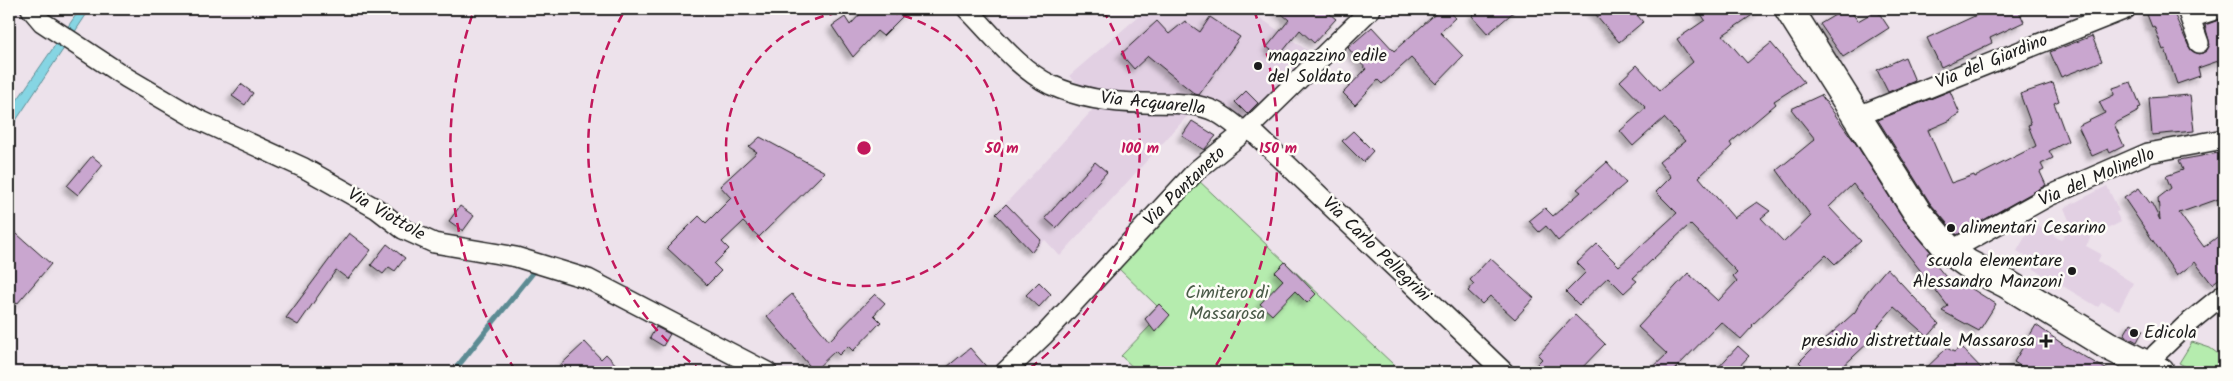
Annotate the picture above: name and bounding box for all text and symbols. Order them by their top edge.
street label: Via del Giardino [1931,26,2053,98]
place label: magazzino edile del Soldato [1268,42,1387,92]
marker: magazzino edile del Soldato [1252,60,1264,72]
street label: Via Acquarella [1099,84,1207,124]
text: 50 m [984,137,1019,161]
text: 100 m [1121,137,1159,161]
text: 150 m [1259,137,1297,161]
centre of rings [855,139,873,157]
street label: Via Pantaneto [1137,140,1233,234]
street label: Via del Molinello [2034,140,2160,216]
street label: Via Viottole [341,181,431,249]
street label: Via Carlo Pellegrini [1315,190,1438,310]
place label: alimentari Cesarino [1961,214,2106,243]
marker: alimentari Cesarino [1945,222,1957,234]
place label: scuola elementare Alessandro Manzoni [1913,247,2063,297]
marker: scuola elementare Alessandro Manzoni [2066,265,2078,277]
park label: Cimitero di Massarosa [1185,279,1269,329]
place label: Edicola [2144,319,2197,348]
place label: presidio distrettuale Massarosa [1801,327,2035,356]
marker: Edicola [2128,327,2140,339]
marker: presidio distrettuale Massarosa [2039,334,2053,348]

